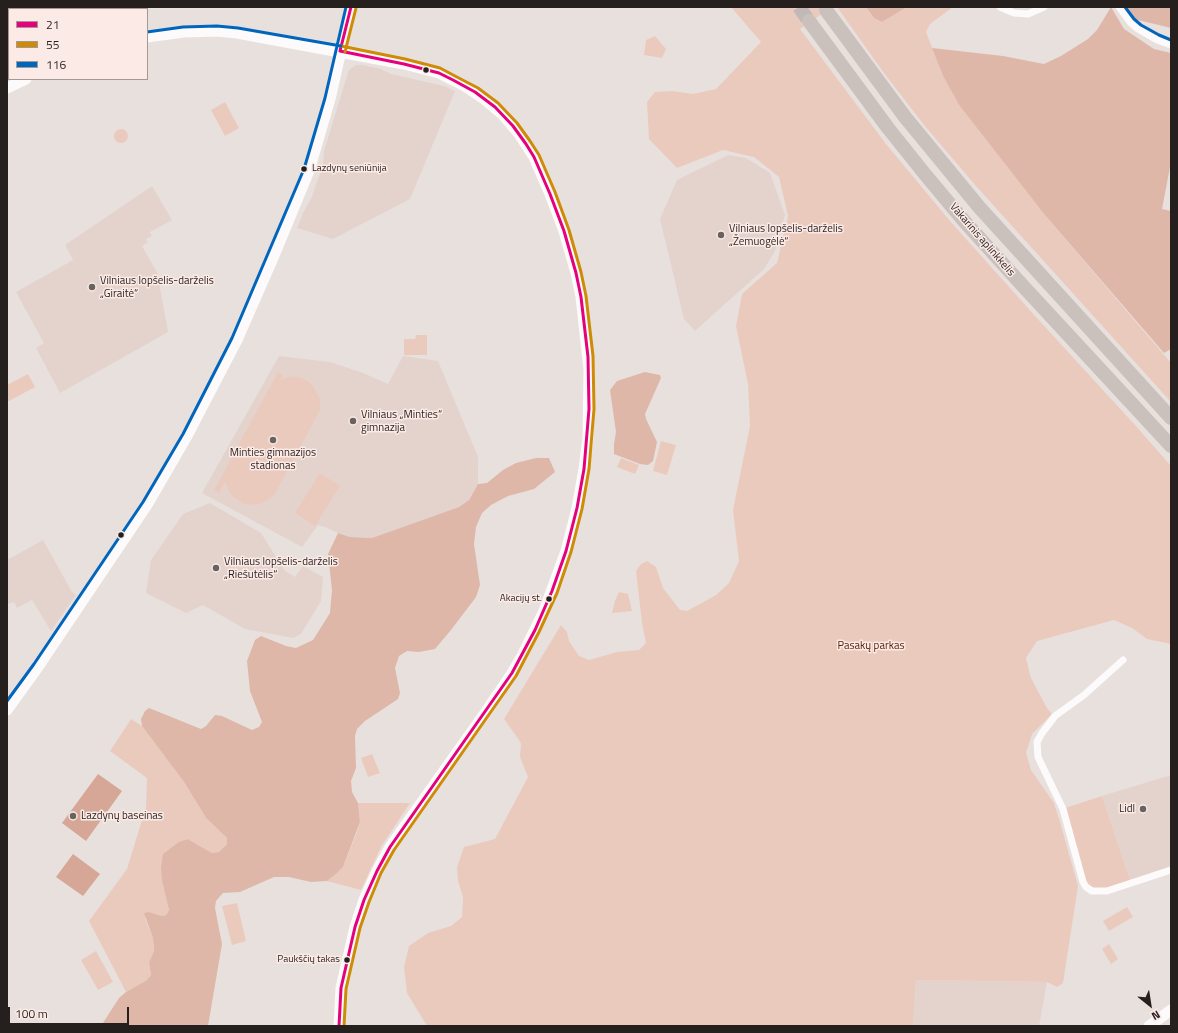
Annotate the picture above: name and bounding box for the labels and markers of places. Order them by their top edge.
unlabelled marker [421,65,431,75]
place label: Lazdynų seniūnija [312,163,387,175]
marker: Lazdynų seniūnija [299,164,309,174]
place label: Vilniaus lopšelis-darželis „Žemuogėlė“ [729,222,843,248]
marker: Vilniaus lopšelis-darželis „Žemuogėlė“ [716,230,726,240]
place label: Vilniaus lopšelis-darželis „Giraitė“ [100,274,214,300]
marker: Vilniaus lopšelis-darželis „Giraitė“ [87,282,97,292]
place label: Vilniaus „Minties“ gimnazija [361,408,442,434]
marker: Vilniaus „Minties“ gimnazija [348,416,358,426]
marker: Minties gimnazijos stadionas [268,435,278,445]
place label: Minties gimnazijos stadionas [230,446,316,472]
unlabelled marker [116,530,126,540]
place label: Vilniaus lopšelis-darželis „Riešutėlis“ [224,555,338,581]
marker: Vilniaus lopšelis-darželis „Riešutėlis“ [211,563,221,573]
place label: Akacijų st. [500,593,542,605]
marker: Akacijų st. [544,594,554,604]
place label: Lidl [1119,802,1135,816]
marker: Lidl [1138,804,1148,814]
place label: Lazdynų baseinas [81,809,163,823]
marker: Lazdynų baseinas [68,811,78,821]
place label: Paukščių takas [277,954,340,966]
marker: Paukščių takas [342,955,352,965]

